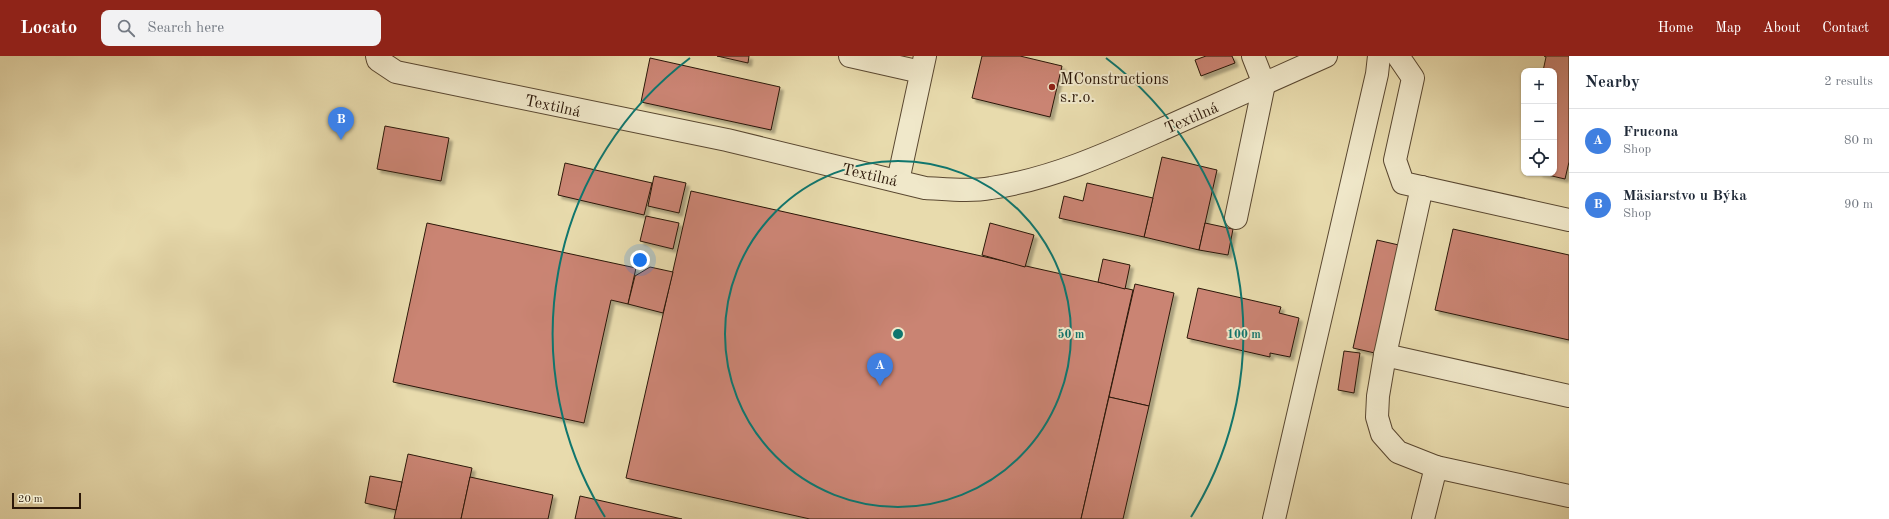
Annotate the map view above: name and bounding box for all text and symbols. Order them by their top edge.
search box [101,10,381,46]
icon: search [115,17,137,39]
text: Locato [20,19,77,38]
text: Search here [147,21,224,36]
text: Home [1658,21,1693,35]
text: Map [1715,21,1741,35]
text: About [1763,21,1800,35]
text: Contact [1822,21,1869,35]
map controls [1521,68,1557,176]
button: + [1521,68,1557,104]
place label: MConstructions s.r.o. [1060,72,1169,106]
text: Nearby [1585,74,1640,91]
text: 2 results [1824,75,1873,88]
marker: MConstructions s.r.o. [1047,82,1057,92]
street label: Textilná [523,93,582,121]
street label: Textilná [1163,100,1221,138]
button: − [1521,104,1557,140]
pin: B [328,107,354,140]
text: Frucona [1623,125,1678,140]
text: A [1593,134,1603,147]
text: 80 m [1844,134,1873,147]
button: locate [1521,140,1557,176]
text: Shop [1623,143,1651,156]
street label: Textilná [840,162,899,190]
text: Mäsiarstvo u Býka [1623,189,1747,204]
text: B [1593,198,1603,211]
text: 90 m [1844,198,1873,211]
text: Shop [1623,207,1651,220]
your location [630,250,650,270]
centre of rings [891,327,905,341]
text: 50 m [1058,328,1085,341]
text: 100 m [1227,329,1261,341]
pin: A [867,353,893,386]
scale bar [12,491,81,510]
text: 20 m [18,494,43,505]

